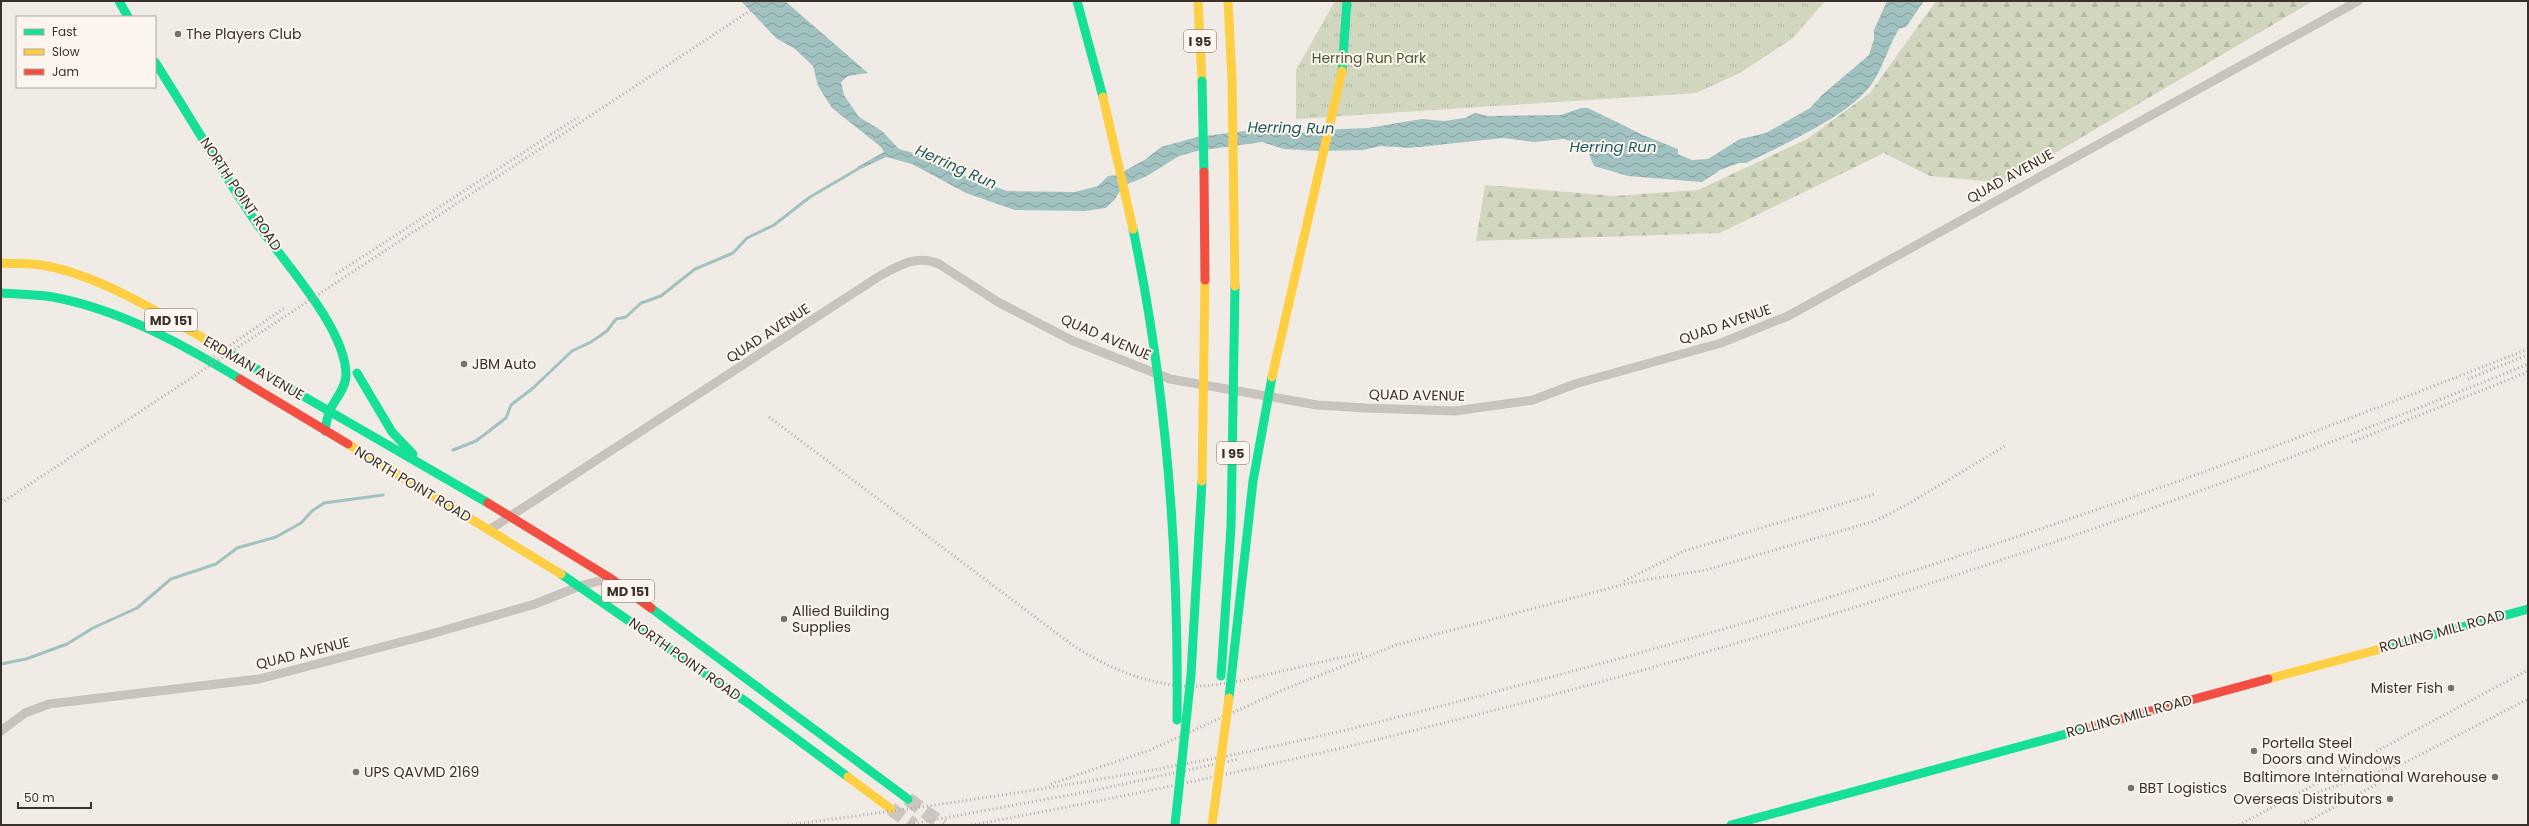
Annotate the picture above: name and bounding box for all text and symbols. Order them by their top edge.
legend [16,16,156,88]
text: Fast [52,23,77,40]
place label: The Players Club [186,24,301,44]
marker: The Players Club [173,29,183,39]
road number: I 95 [1184,30,1216,52]
text: Slow [52,43,80,60]
park label: Herring Run Park [1312,48,1427,68]
text: Jam [52,63,79,80]
water label: Herring Run [1247,116,1335,139]
street label: NORTH POINT ROAD [196,133,287,255]
water label: Herring Run [1569,136,1657,157]
water label: Herring Run [912,139,1000,194]
street label: QUAD AVENUE [1963,144,2057,208]
street label: QUAD AVENUE [722,298,814,368]
street label: QUAD AVENUE [1676,299,1774,349]
road number: MD 151 [145,309,197,331]
street label: QUAD AVENUE [1058,309,1154,365]
street label: ERDMAN AVENUE [200,331,308,405]
place label: JBM Auto [472,354,536,374]
marker: JBM Auto [459,359,469,369]
street label: QUAD AVENUE [1369,384,1465,406]
street label: NORTH POINT ROAD [351,441,475,527]
road number: I 95 [1217,442,1249,464]
road number: MD 151 [602,580,654,602]
place label: Allied Building Supplies [792,601,889,637]
street label: ROLLING MILL ROAD [2377,605,2507,657]
street label: NORTH POINT ROAD [625,613,745,705]
marker: Allied Building Supplies [779,614,789,624]
street label: QUAD AVENUE [254,632,352,674]
place label: Mister Fish [2371,678,2443,698]
marker: Mister Fish [2446,683,2456,693]
street label: ROLLING MILL ROAD [2064,690,2194,742]
place label: Portella Steel Doors and Windows [2262,733,2401,769]
marker: Portella Steel Doors and Windows [2249,746,2259,756]
place label: UPS QAVMD 2169 [364,762,479,782]
marker: UPS QAVMD 2169 [351,767,361,777]
place label: Baltimore International Warehouse [2243,767,2487,787]
marker: Baltimore International Warehouse [2490,772,2500,782]
place label: BBT Logistics [2139,778,2227,798]
marker: BBT Logistics [2126,783,2136,793]
scale bar [18,784,91,810]
text: 50 m [24,789,55,806]
place label: Overseas Distributors [2233,789,2382,809]
marker: Overseas Distributors [2385,794,2395,804]

